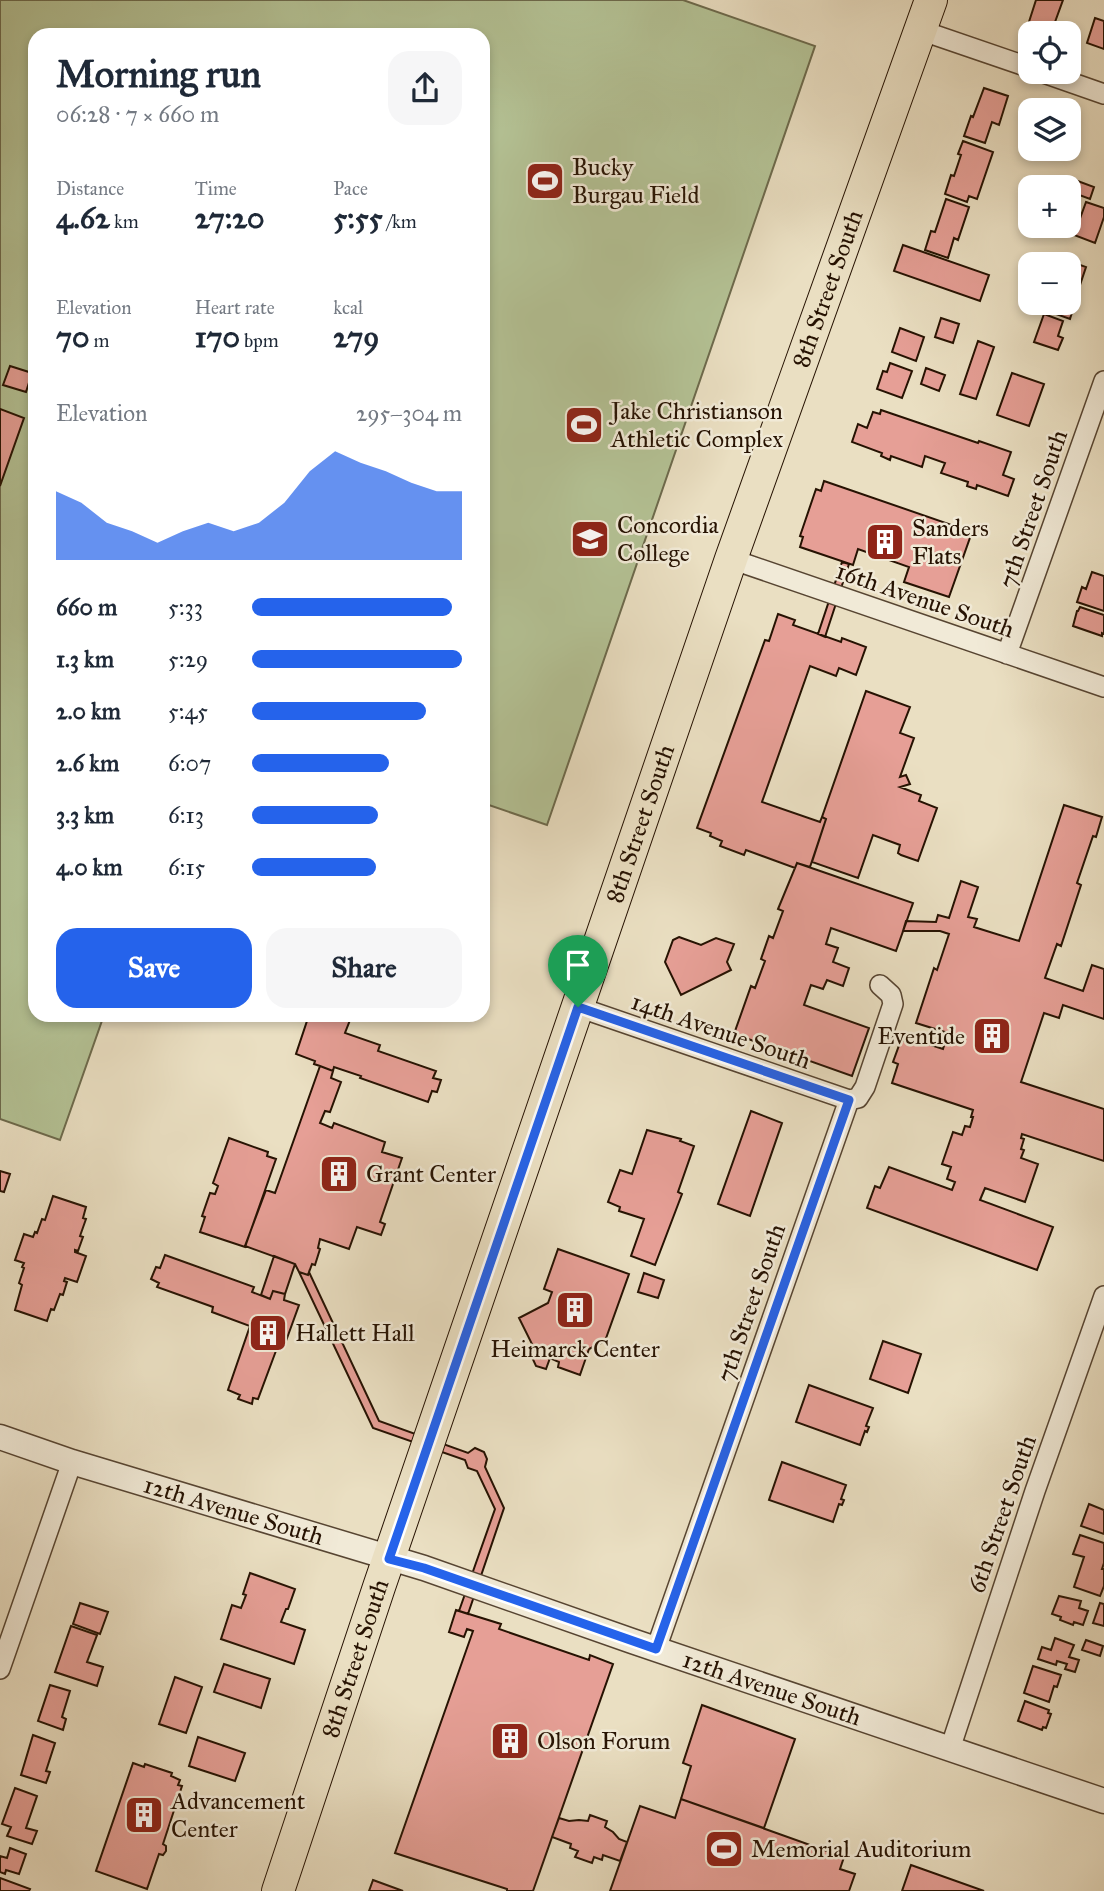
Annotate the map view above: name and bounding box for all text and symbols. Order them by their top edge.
map controls [1018,21,1081,315]
button: locate [1018,21,1081,84]
text: Morning run [56,51,261,97]
button: share [388,51,462,125]
button: layers [1018,98,1081,161]
text: 06:28 · 7 × 660 m [56,100,219,128]
place label: Bucky Burgau Field [572,152,700,210]
sports icon: Bucky Burgau Field [524,160,566,202]
button: + [1018,175,1081,238]
text: Distance [56,177,124,200]
text: Time [195,177,237,200]
text: Pace [333,177,368,200]
text: 4.62 [56,200,110,236]
text: 27:20 [195,200,264,236]
text: 5:55 [333,200,383,236]
street label: 8th Street South [786,206,870,372]
text: km [110,210,139,233]
text: /km [383,210,417,233]
button: − [1018,252,1081,315]
text: Elevation [56,296,131,319]
text: Heart rate [195,296,275,319]
text: kcal [333,296,363,319]
text: 70 [56,319,89,355]
text: 170 [195,319,240,355]
text: 279 [333,319,379,355]
text: m [89,329,110,352]
text: bpm [240,329,279,352]
place label: Jake Christianson Athletic Complex [608,396,783,454]
text: Elevation [56,399,147,427]
text: 295–304 m [356,399,462,427]
sports icon: Jake Christianson Athletic Complex [563,404,605,446]
street label: 7th Street South [992,426,1074,592]
place label: Concordia College [617,510,719,568]
place label: Sanders Flats [912,513,989,571]
school or university icon: Concordia College [569,518,611,560]
building icon: Sanders Flats [864,521,906,563]
street label: 16th Avenue South [832,555,1018,645]
text: 660 m [56,593,117,621]
text: 5:33 [168,593,203,621]
text: 1.3 km [56,645,114,673]
text: 5:29 [168,645,208,673]
text: 2.0 km [56,697,121,725]
text: 5:45 [168,697,208,725]
street label: 8th Street South [599,741,681,907]
text: 2.6 km [56,749,119,777]
text: 6:07 [168,749,211,777]
text: 3.3 km [56,801,114,829]
text: 6:13 [168,801,204,829]
text: 4.0 km [56,853,122,881]
text: 6:15 [168,853,205,881]
button: Save [56,928,252,1008]
button: Share [266,928,462,1008]
pin [548,935,608,1007]
icon: arrive [559,946,597,984]
street label: 14th Avenue South [627,986,815,1076]
building icon: Eventide [971,1015,1013,1057]
place label: Eventide [877,1021,965,1051]
building icon: Grant Center [318,1153,360,1195]
place label: Grant Center [366,1159,496,1189]
street label: 7th Street South [710,1220,792,1386]
building icon: Heimarck Center [554,1289,596,1331]
building icon: Hallett Hall [247,1312,289,1354]
place label: Hallett Hall [295,1318,415,1348]
place label: Heimarck Center [490,1334,660,1364]
street label: 6th Street South [961,1431,1043,1597]
street label: 12th Avenue South [140,1469,327,1552]
street label: 8th Street South [315,1575,396,1742]
street label: 12th Avenue South [679,1644,865,1733]
building icon: Olson Forum [489,1720,531,1762]
place label: Olson Forum [537,1726,670,1756]
place label: Advancement Center [170,1786,306,1844]
building icon: Advancement Center [123,1794,165,1836]
sports icon: Memorial Auditorium [703,1828,745,1870]
place label: Memorial Auditorium [751,1834,971,1864]

